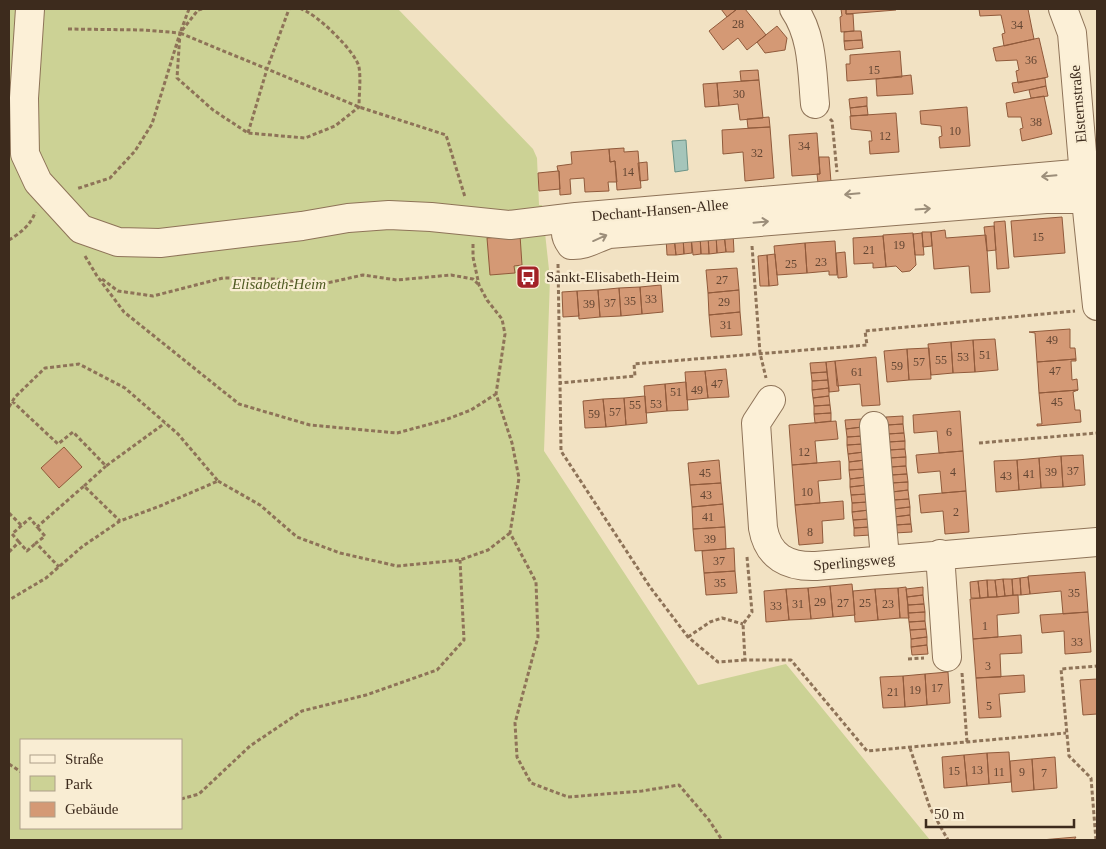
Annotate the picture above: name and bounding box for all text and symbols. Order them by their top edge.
house number: 28 [732,17,744,31]
house number: 34 [1011,18,1023,32]
house number: 36 [1025,53,1037,67]
house number: 15 [868,63,880,77]
street label: Elsternstraße [1067,64,1089,144]
house number: 30 [733,87,745,101]
house number: 38 [1030,115,1042,129]
house number: 10 [949,124,961,138]
house number: 12 [879,129,891,143]
house number: 34 [798,139,810,153]
house number: 32 [751,146,763,160]
house number: 14 [622,165,634,179]
one-way arrow [1041,172,1057,181]
one-way arrow [844,189,860,198]
street label: Dechant-Hansen-Allee [591,196,729,224]
one-way arrow [915,204,931,213]
one-way arrow [753,217,769,226]
house number: 15 [1032,230,1044,244]
one-way arrow [592,232,607,242]
house number: 19 [893,238,905,252]
house number: 21 [863,243,875,257]
house number: 23 [815,255,827,269]
house number: 25 [785,257,797,271]
bus stop icon: Sankt-Elisabeth-Heim [515,264,541,290]
place label: Sankt-Elisabeth-Heim [546,269,680,285]
house number: 27 [716,273,728,287]
park label: Elisabeth-Heim [231,276,326,292]
house number: 33 [645,292,657,306]
house number: 35 [624,294,636,308]
house number: 29 [718,295,730,309]
house number: 37 [604,296,616,310]
house number: 39 [583,297,595,311]
house number: 31 [720,318,732,332]
house number: 49 [1046,333,1058,347]
house number: 51 [979,348,991,362]
house number: 53 [957,350,969,364]
house number: 55 [935,353,947,367]
house number: 57 [913,355,925,369]
house number: 59 [891,359,903,373]
house number: 47 [1049,364,1061,378]
house number: 61 [851,365,863,379]
house number: 47 [711,377,723,391]
house number: 49 [691,383,703,397]
house number: 51 [670,385,682,399]
house number: 45 [1051,395,1063,409]
house number: 53 [650,397,662,411]
house number: 55 [629,398,641,412]
house number: 57 [609,405,621,419]
house number: 59 [588,407,600,421]
house number: 6 [946,425,952,439]
house number: 12 [798,445,810,459]
house number: 37 [1067,464,1079,478]
house number: 4 [950,465,956,479]
house number: 39 [1045,465,1057,479]
house number: 45 [699,466,711,480]
house number: 41 [1023,467,1035,481]
house number: 43 [1000,469,1012,483]
house number: 10 [801,485,813,499]
house number: 43 [700,488,712,502]
house number: 2 [953,505,959,519]
house number: 41 [702,510,714,524]
house number: 8 [807,525,813,539]
house number: 39 [704,532,716,546]
street label: Sperlingsweg [813,550,896,574]
house number: 37 [713,554,725,568]
house number: 35 [714,576,726,590]
house number: 35 [1068,586,1080,600]
house number: 29 [814,595,826,609]
house number: 27 [837,596,849,610]
house number: 25 [859,596,871,610]
house number: 31 [792,597,804,611]
house number: 23 [882,597,894,611]
house number: 33 [770,599,782,613]
house number: 1 [982,619,988,633]
house number: 33 [1071,635,1083,649]
house number: 3 [985,659,991,673]
house number: 17 [931,681,943,695]
house number: 19 [909,683,921,697]
house number: 21 [887,685,899,699]
house number: 5 [986,699,992,713]
legend [20,739,182,829]
text: Straße [65,751,104,767]
house number: 13 [971,763,983,777]
house number: 15 [948,764,960,778]
house number: 11 [993,765,1005,779]
house number: 9 [1019,765,1025,779]
house number: 7 [1041,766,1047,780]
text: Park [65,776,93,792]
scale bar [926,796,1074,828]
text: Gebäude [65,801,119,817]
text: 50 m [934,806,965,822]

